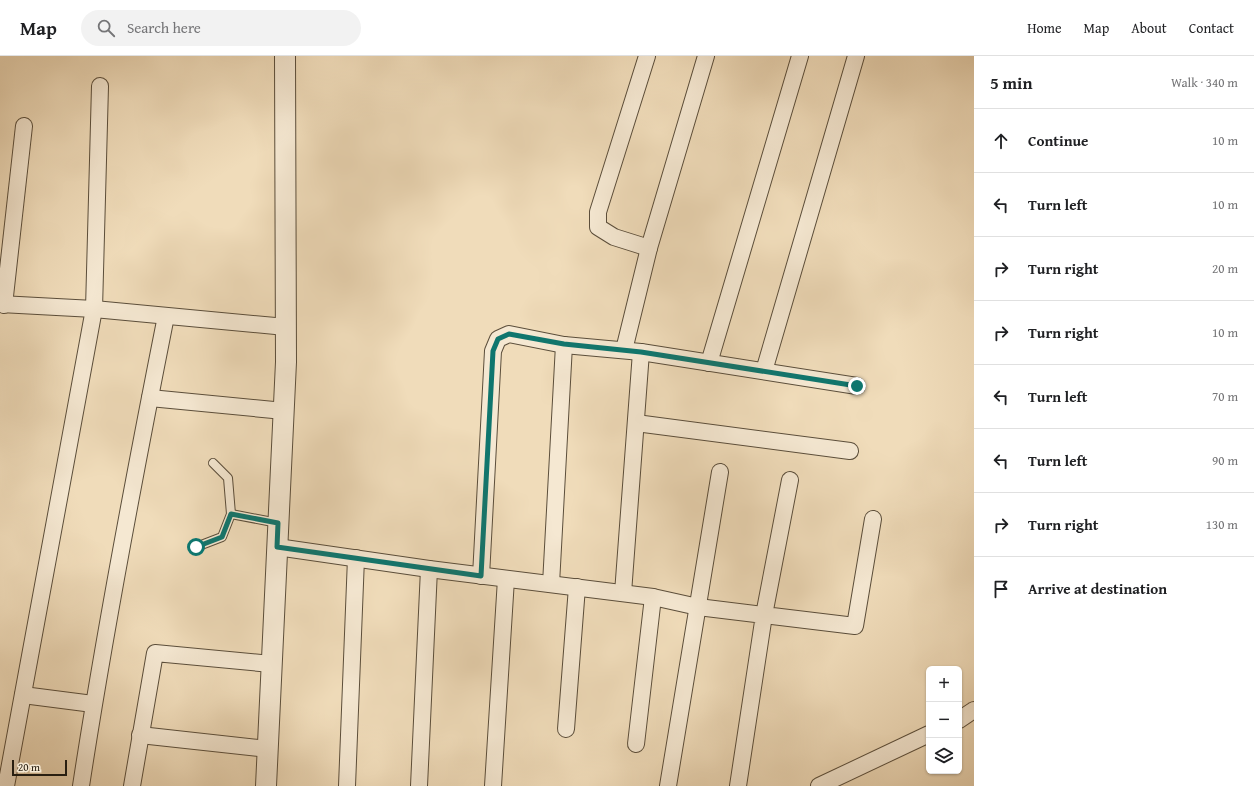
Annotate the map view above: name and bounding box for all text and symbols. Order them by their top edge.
search box [81,10,361,46]
text: Map [20,14,57,42]
icon: search [95,17,117,39]
text: Search here [127,17,201,38]
text: Home [1027,18,1062,38]
text: Map [1084,18,1109,38]
text: About [1131,18,1167,38]
text: Contact [1189,18,1234,38]
text: 5 min [990,70,1032,95]
text: Walk · 340 m [1171,73,1238,92]
icon: ahead [990,130,1012,152]
text: Continue [1028,130,1089,151]
text: 10 m [1212,131,1238,150]
icon: left [990,194,1012,216]
text: Turn left [1028,194,1087,215]
text: 10 m [1212,195,1238,214]
icon: right [990,258,1012,280]
text: Turn right [1028,258,1099,279]
text: 20 m [1212,259,1238,278]
icon: right [990,322,1012,344]
text: Turn right [1028,322,1099,343]
text: 10 m [1212,323,1238,342]
route end [848,377,866,395]
icon: left [990,386,1012,408]
text: Turn left [1028,386,1087,407]
text: 70 m [1212,387,1238,406]
icon: left [990,450,1012,472]
text: Turn left [1028,450,1087,471]
text: 90 m [1212,451,1238,470]
icon: right [990,514,1012,536]
text: Turn right [1028,514,1099,535]
text: 130 m [1206,515,1238,534]
route start [187,538,205,556]
icon: arrive [990,578,1012,600]
text: Arrive at destination [1028,578,1167,599]
map controls [926,666,962,774]
button: + [926,666,962,702]
button: − [926,702,962,738]
button: layers [926,738,962,774]
scale bar [12,758,67,777]
text: 20 m [18,759,40,775]

